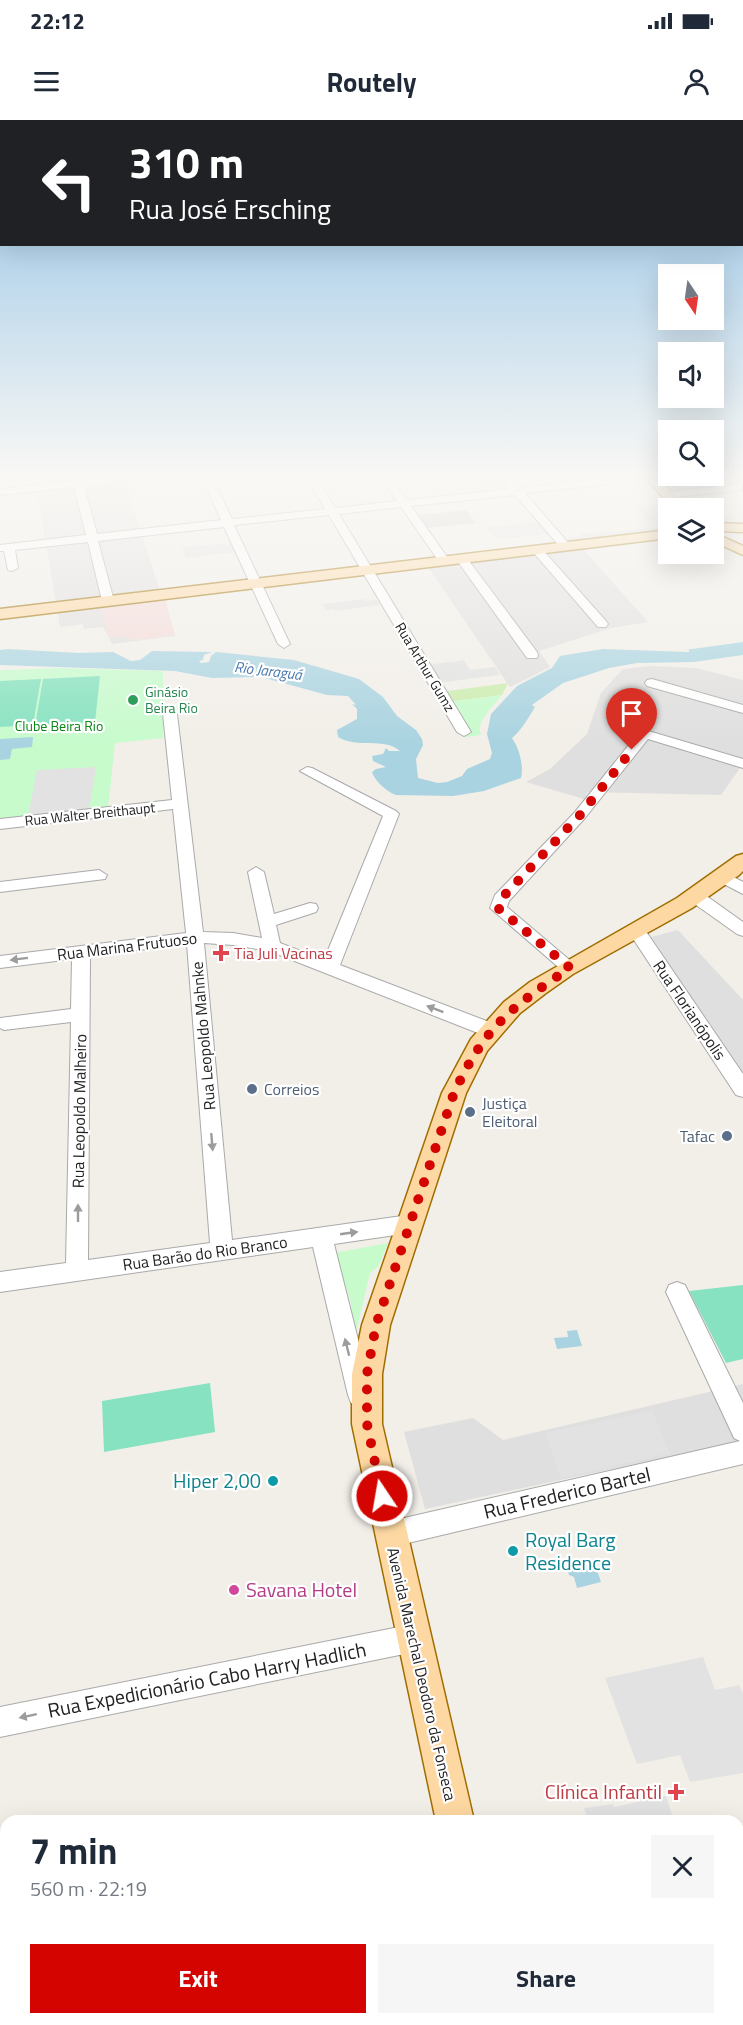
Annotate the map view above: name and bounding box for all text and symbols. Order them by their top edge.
text: 22:12 [30,4,85,38]
text: Routely [326,61,417,102]
icon: menu [30,65,63,98]
icon: person [680,65,713,98]
text: 310 m [129,130,244,194]
icon: left [30,144,108,222]
text: Rua José Ersching [129,188,331,229]
north arrow [658,264,724,330]
map controls [658,264,724,564]
button: sound [658,342,724,408]
button: search [658,420,724,486]
button: layers [658,498,724,564]
street label: Rua Arthur Gumz [390,618,460,716]
water label: Rio Jaraguá [233,655,305,686]
place label: Ginásio Beira Rio [145,681,198,718]
pin [606,688,657,750]
marker: Ginásio Beira Rio [126,693,140,707]
icon: arrive [615,697,648,730]
park label: Clube Beira Rio [15,715,103,736]
street label: Rua Walter Breithaupt [24,796,156,831]
street label: Rua Marina Frutuoso [56,925,198,967]
place label: Tia Juli Vacinas [234,941,333,965]
marker: Tia Juli Vacinas [212,944,230,962]
one-way arrow [10,955,29,964]
street label: Rua Florianópolis [648,955,732,1065]
street label: Rua Leopoldo Mahnke [185,961,221,1111]
one-way arrow [426,1004,444,1014]
street label: Rua Leopoldo Malheiro [66,1034,92,1188]
place label: Correios [264,1077,319,1101]
marker: Correios [245,1082,259,1096]
place label: Justiça Eleitoral [482,1091,537,1133]
marker: Justiça Eleitoral [463,1105,477,1119]
place label: Tafac [680,1124,715,1148]
marker: Tafac [720,1129,734,1143]
one-way arrow [207,1132,217,1151]
one-way arrow [73,1203,82,1222]
one-way arrow [340,1228,359,1237]
street label: Rua Barão do Rio Branco [121,1230,289,1276]
one-way arrow [342,1338,352,1356]
street label: Rua Frederico Bartel [480,1458,654,1527]
position arrow [350,1464,414,1528]
place label: Hiper 2,00 [173,1465,261,1496]
marker: Hiper 2,00 [266,1474,280,1488]
place label: Royal Barg Residence [525,1524,615,1578]
marker: Royal Barg Residence [506,1544,520,1558]
street label: Avenida Marechal Deodoro da Fonseca [381,1545,463,1803]
place label: Savana Hotel [246,1574,357,1605]
marker: Savana Hotel [227,1583,241,1597]
street label: Rua Expedicionário Cabo Harry Hadlich [45,1633,369,1726]
one-way arrow [18,1712,37,1721]
place label: Clínica Infantil [545,1776,662,1807]
marker: Clínica Infantil [667,1783,685,1801]
text: 7 min [30,1823,117,1878]
button: close [651,1835,714,1898]
text: 560 m · 22:19 [30,1873,147,1904]
button: Exit [30,1944,366,2013]
button: Share [378,1944,714,2013]

